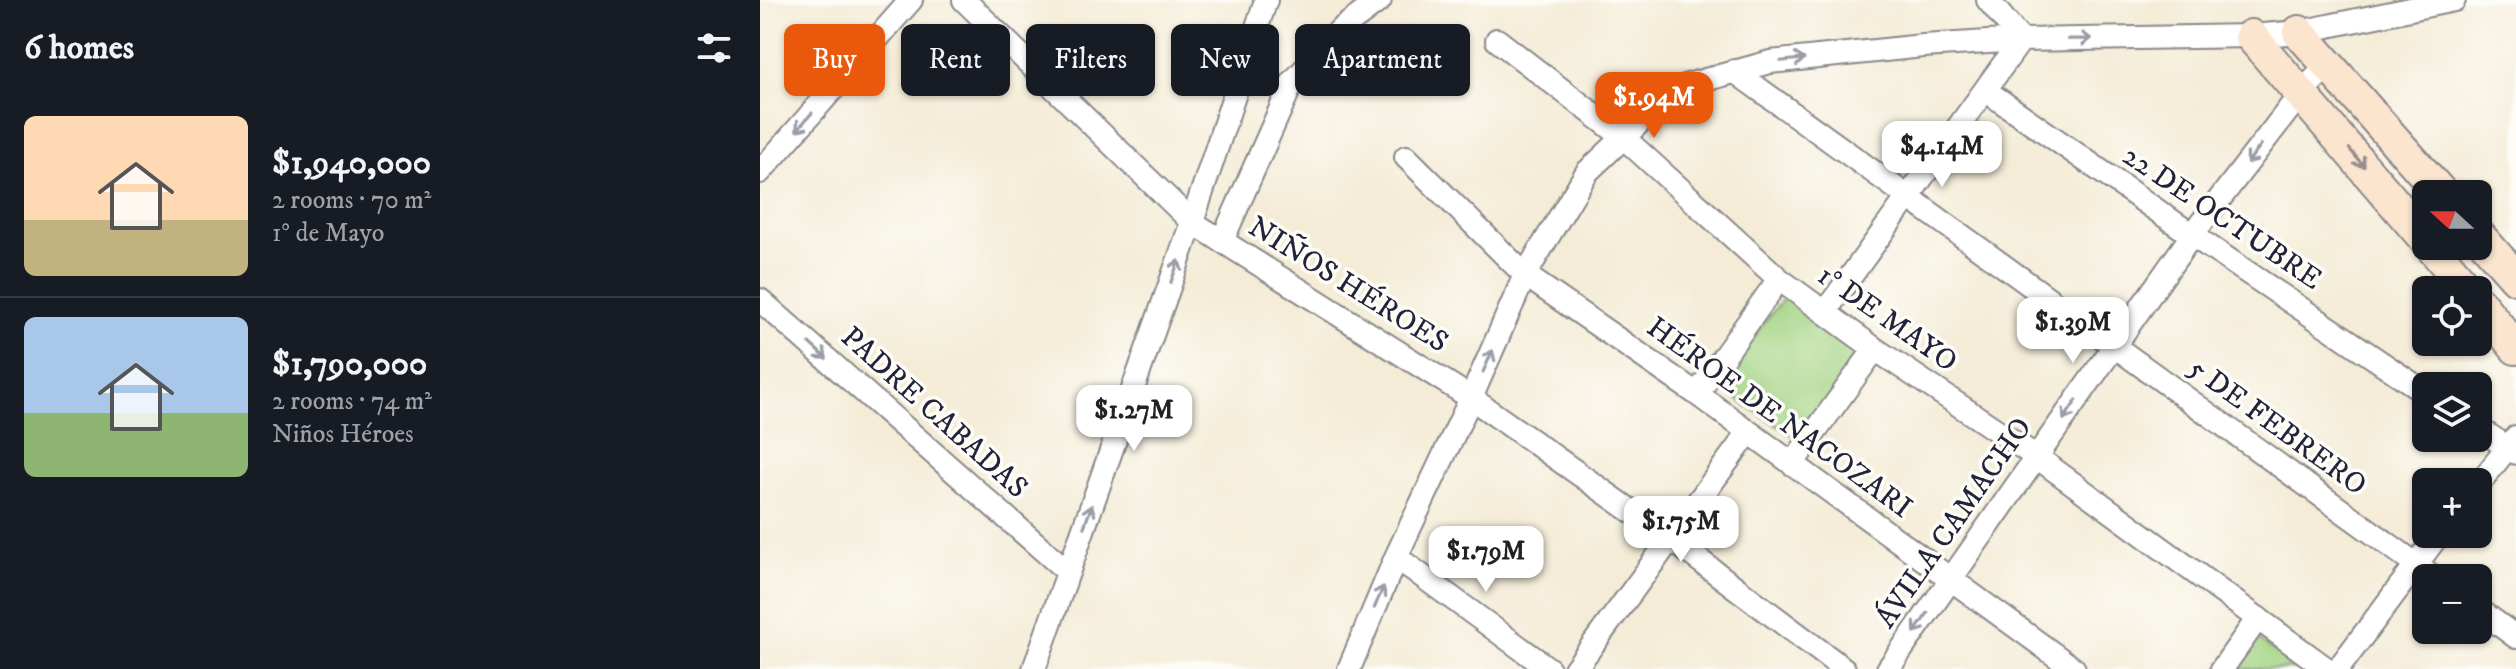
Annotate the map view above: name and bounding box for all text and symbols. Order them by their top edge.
chip: Buy [784,24,885,96]
chip: Rent [901,24,1010,96]
chip: Filters [1026,24,1155,96]
chip: New [1171,24,1279,96]
chip: Apartment [1295,24,1470,96]
icon: filters [692,26,736,70]
text: 6 homes [24,27,134,69]
one-way arrow [2066,31,2093,46]
one-way arrow [1779,52,1806,67]
pin: $1.94M [1589,72,1719,140]
text: $1.94M [1613,81,1695,114]
one-way arrow [795,111,813,131]
pin: $4.14M [1877,121,2007,189]
text: $4.14M [1900,130,1984,163]
street label: 22 DE OCTUBRE [2115,138,2329,298]
text: $1,940,000 [272,142,431,184]
one-way arrow [2246,143,2263,164]
one-way arrow [2348,147,2366,168]
icon: home [88,148,184,244]
north arrow [2412,180,2492,260]
map controls [2412,180,2492,644]
text: 2 rooms · 70 m² [272,184,431,217]
street label: NIÑOS HÉROES [1241,207,1456,361]
text: 1° de Mayo [272,217,384,250]
street label: 1° DE MAYO [1810,257,1964,381]
one-way arrow [1168,259,1183,284]
button: locate [2412,276,2492,356]
pin: $1.39M [2008,297,2138,365]
text: $1.39M [2035,306,2111,339]
street label: HÉROE DE NACOZARI [1639,308,1920,527]
street label: PADRE CABADAS [833,319,1035,507]
one-way arrow [808,342,828,360]
text: $1,790,000 [272,343,427,385]
icon: home [88,349,184,445]
one-way arrow [1481,349,1496,374]
street label: 5 DE FEBRERO [2181,350,2373,504]
button: layers [2412,372,2492,452]
text: 2 rooms · 74 m² [272,385,432,418]
pin: $1.27M [1069,385,1199,453]
text: $1.27M [1094,394,1174,427]
one-way arrow [2062,399,2078,421]
street label: ÁVILA CAMACHO [1866,409,2040,635]
text: Niños Héroes [272,418,414,451]
button: + [2412,468,2492,548]
pin: $1.75M [1616,496,1746,564]
one-way arrow [1081,504,1096,529]
text: $1.75M [1642,505,1720,538]
pin: $1.79M [1421,526,1551,594]
text: $1.79M [1447,535,1525,568]
button: − [2412,564,2492,644]
one-way arrow [1373,585,1388,610]
one-way arrow [1913,612,1930,633]

